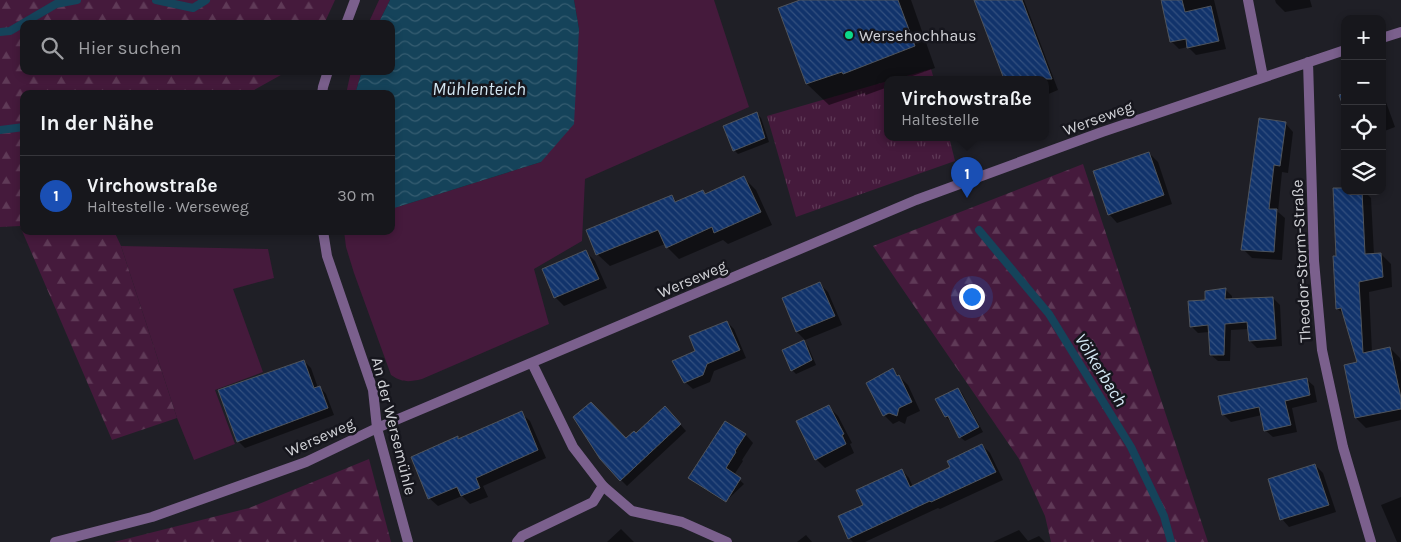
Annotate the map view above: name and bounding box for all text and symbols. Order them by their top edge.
map controls [1341,15,1386,195]
button: + [1341,15,1386,60]
search box [20,20,395,75]
place label: Wersehochhaus [859,26,976,45]
marker: Wersehochhaus [843,29,855,41]
icon: search [38,34,66,62]
text: Hier suchen [78,37,181,59]
button: − [1341,60,1386,105]
popup [884,76,1049,141]
water label: Mühlenteich [432,78,526,100]
text: Virchowstraße [901,88,1032,110]
street label: Werseweg [1060,97,1136,139]
button: locate [1341,105,1386,150]
text: Haltestelle [901,110,979,129]
text: In der Nähe [40,111,154,135]
button: layers [1341,150,1386,195]
pin: 1 [951,157,983,198]
text: Virchowstraße [87,175,218,197]
street label: Theodor-Storm-Straße [1287,179,1315,343]
text: 1 [53,186,59,205]
text: 30 m [337,186,375,205]
text: Haltestelle · Werseweg [87,197,249,216]
street label: Werseweg [655,256,729,302]
your location [959,284,985,310]
water label: Völkerbach [1070,329,1132,411]
street label: An der Wersemühle [368,355,420,497]
street label: Werseweg [283,413,357,461]

